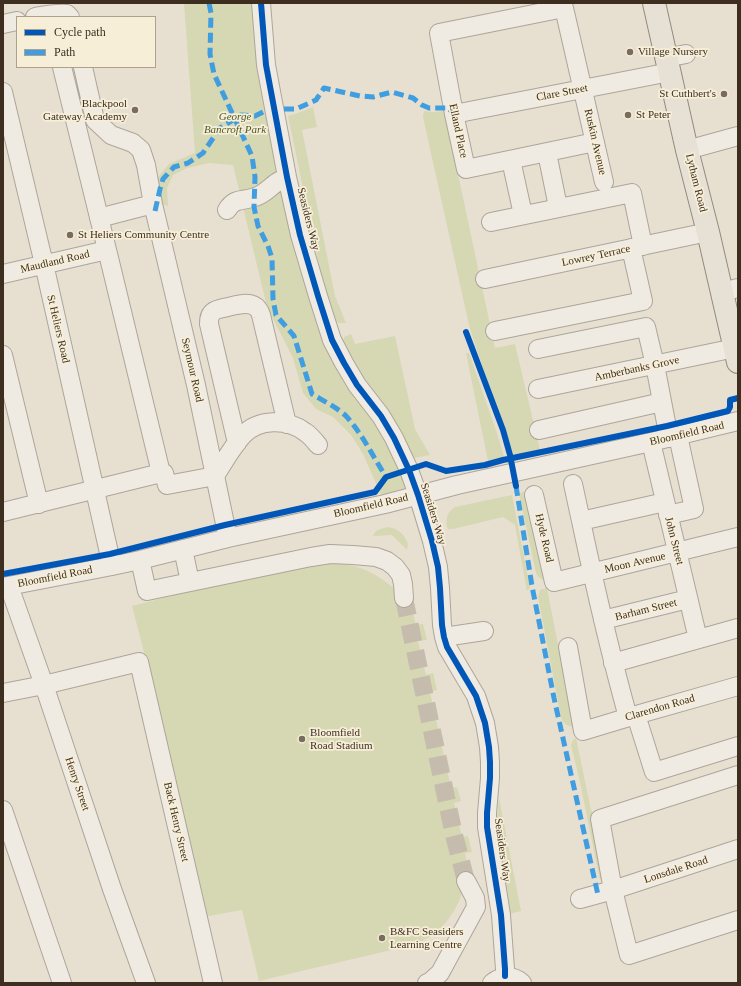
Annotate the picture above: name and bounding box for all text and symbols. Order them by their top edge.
legend [16,16,156,68]
text: Cycle path [54,25,106,39]
text: Path [54,45,75,59]
place label: Village Nursery [638,45,708,59]
marker: Village Nursery [625,47,635,57]
street label: Clare Street [535,82,589,104]
place label: St Cuthbert's [659,87,716,101]
marker: St Cuthbert's [719,89,729,99]
place label: Blackpool Gateway Academy [43,97,127,123]
street label: Elland Place [446,103,470,159]
marker: Blackpool Gateway Academy [130,105,140,115]
street label: Ruskin Avenue [581,108,609,176]
place label: St Peter [636,108,671,122]
park label: George Bancroft Park [204,110,266,136]
marker: St Peter [623,110,633,120]
street label: Lytham Road [682,153,710,213]
street label: Seasiders Way [294,186,322,252]
place label: St Heliers Community Centre [78,228,209,242]
marker: St Heliers Community Centre [65,230,75,240]
street label: Lowrey Terrace [561,242,631,270]
street label: Maudland Road [19,248,91,276]
street label: St Heliers Road [44,294,72,364]
street label: Seymour Road [178,337,206,403]
street label: Amberbanks Grove [593,354,681,384]
street label: Bloomfield Road [648,419,726,449]
street label: Seasiders Way [417,481,449,547]
street label: Bloomfield Road [332,491,410,521]
street label: Hyde Road [532,512,556,564]
street label: John Street [662,516,686,566]
street label: Moon Avenue [603,550,667,576]
street label: Bloomfield Road [16,563,94,591]
street label: Barham Street [614,596,678,624]
street label: Clarendon Road [624,692,696,724]
place label: Bloomfield Road Stadium [310,726,373,752]
marker: Bloomfield Road Stadium [297,734,307,744]
street label: Henry Street [62,755,92,813]
street label: Back Henry Street [160,781,192,863]
street label: Seasiders Way [491,817,513,883]
street label: Lonsdale Road [642,853,710,887]
place label: B&FC Seasiders Learning Centre [390,925,464,951]
marker: B&FC Seasiders Learning Centre [377,933,387,943]

